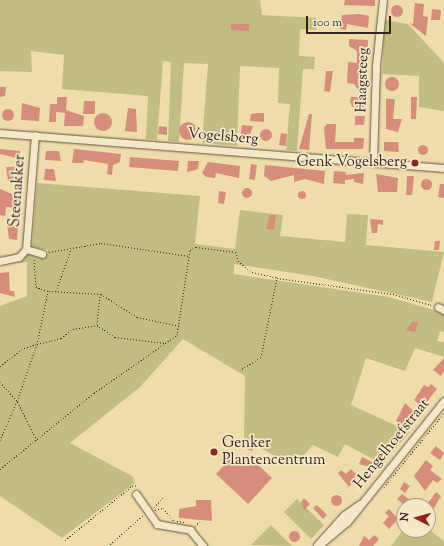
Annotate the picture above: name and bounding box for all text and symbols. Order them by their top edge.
scale bar [308,8,393,34]
text: 100 m [313,14,342,32]
street label: Haagsteeg [353,47,373,113]
street label: Vogelsberg [187,125,259,149]
street label: Steenakker [6,154,30,228]
place label: Genk Vogelsberg [296,154,407,172]
marker: Genk Vogelsberg [410,158,420,168]
street label: Hengelhoefstraat [350,395,434,493]
place label: Genker Plantencentrum [222,434,325,469]
marker: Genker Plantencentrum [209,447,219,457]
north arrow [396,498,436,538]
text: N [397,512,413,522]

